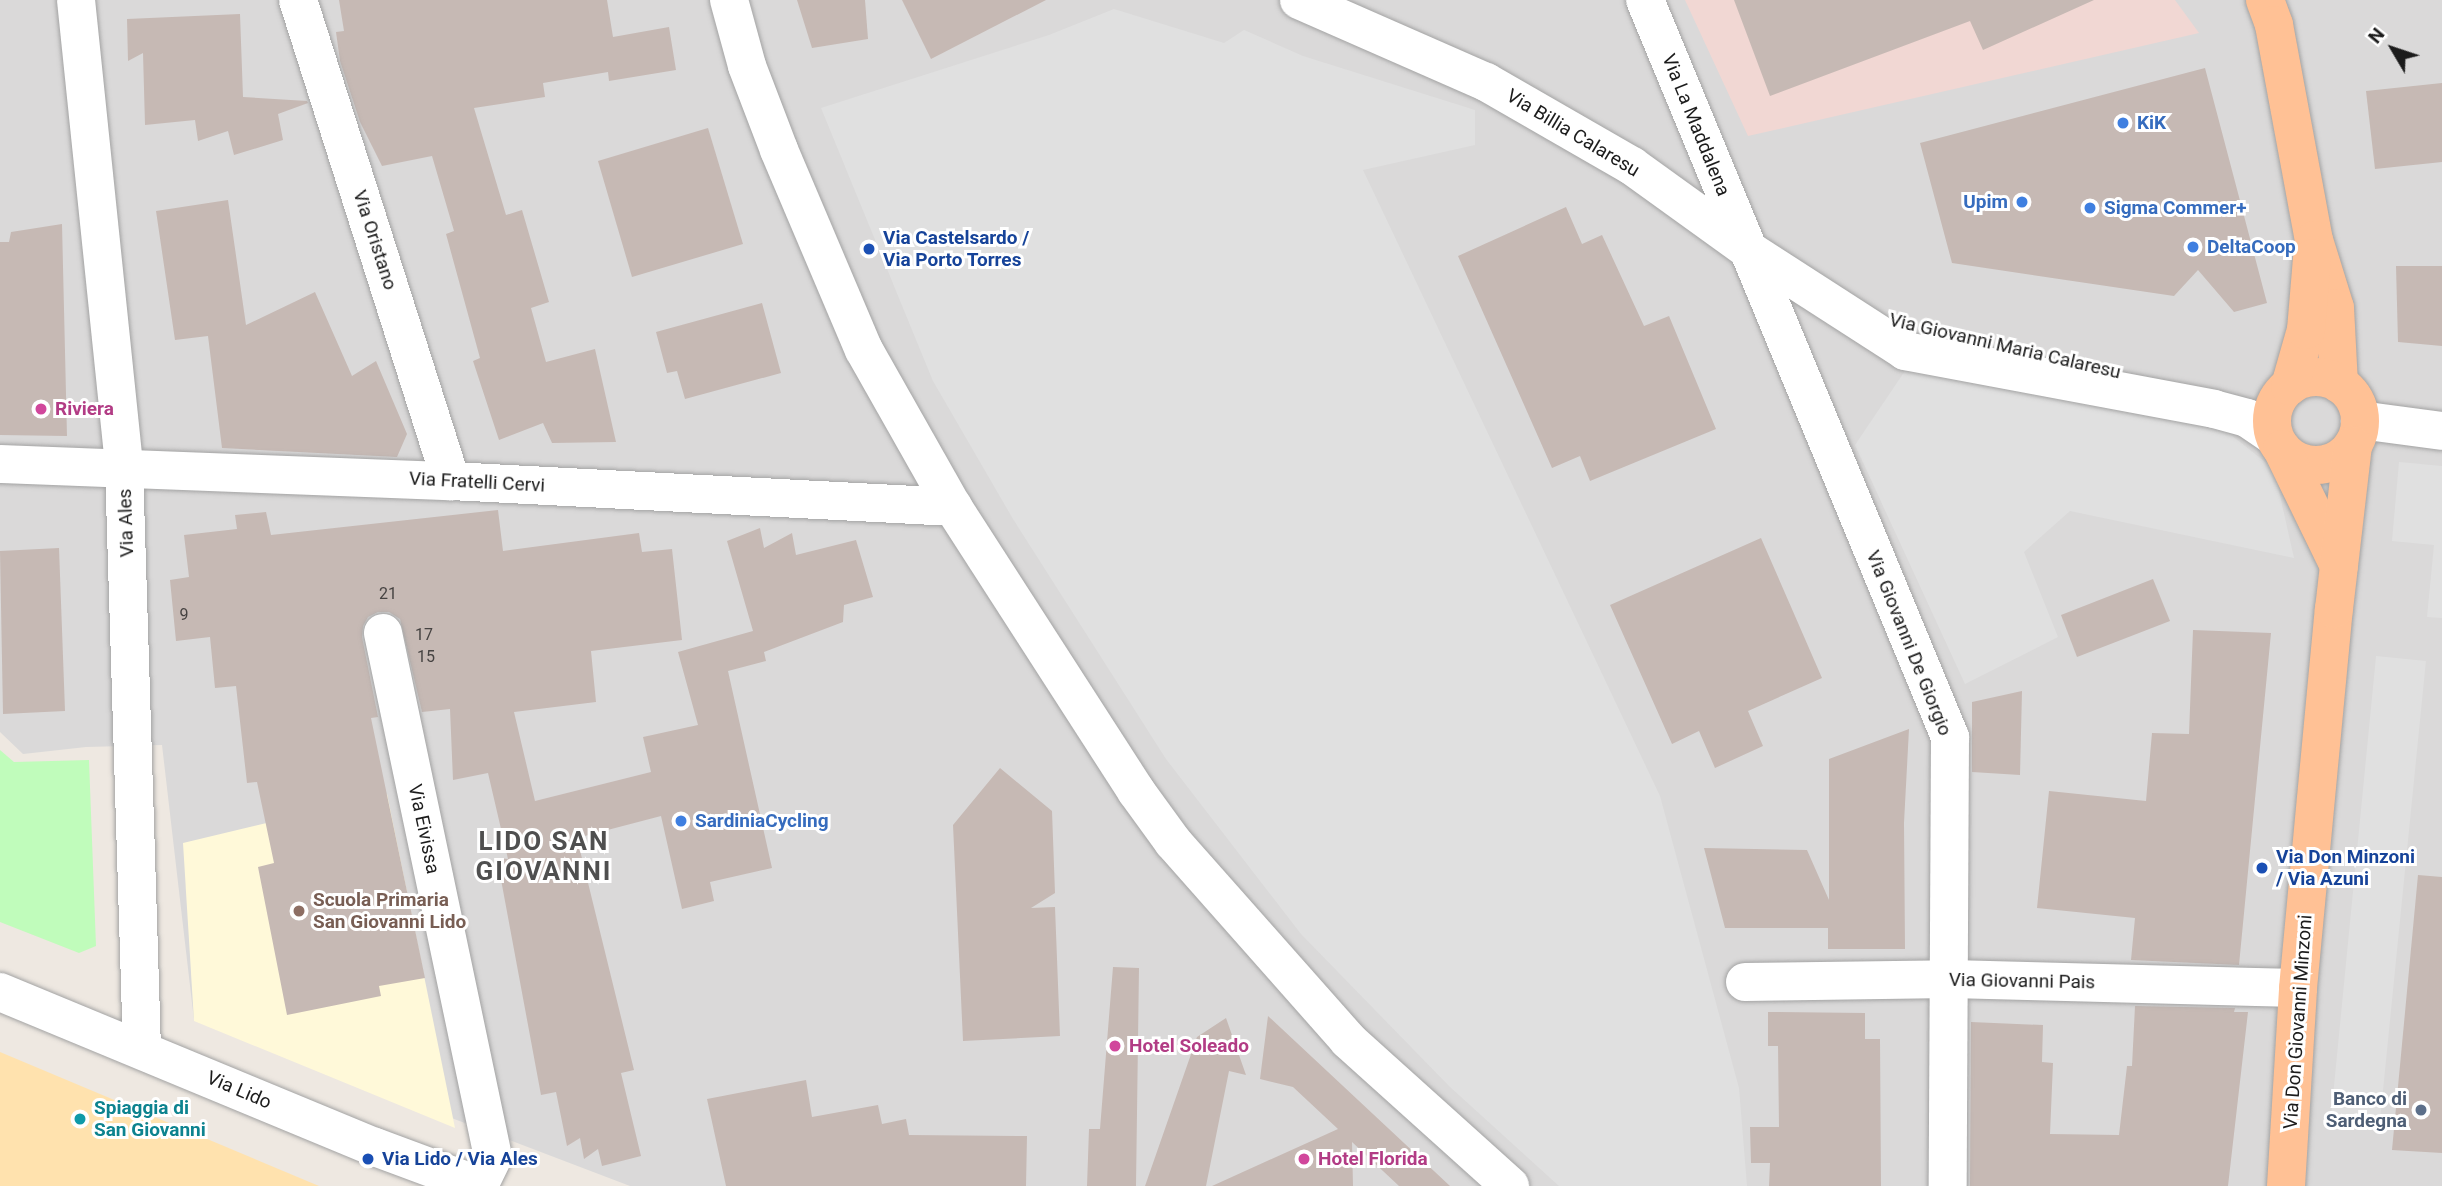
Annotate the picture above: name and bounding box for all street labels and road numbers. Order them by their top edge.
street label: Via La Maddalena [1657,51,1735,199]
street label: Via Billia Calaresu [1502,84,1644,182]
street label: Via Oristano [348,187,402,293]
street label: Via Giovanni Maria Calaresu [1887,308,2123,384]
street label: Via Fratelli Cervi [408,467,546,497]
street label: Via Ales [113,488,139,558]
street label: Via Giovanni De Giorgio [1861,547,1957,739]
street label: Via Eivissa [403,782,445,876]
street label: Via Don Giovanni Minzoni [2279,914,2317,1130]
street label: Via Giovanni Pais [1949,968,2095,994]
street label: Via Lido [203,1066,275,1114]

